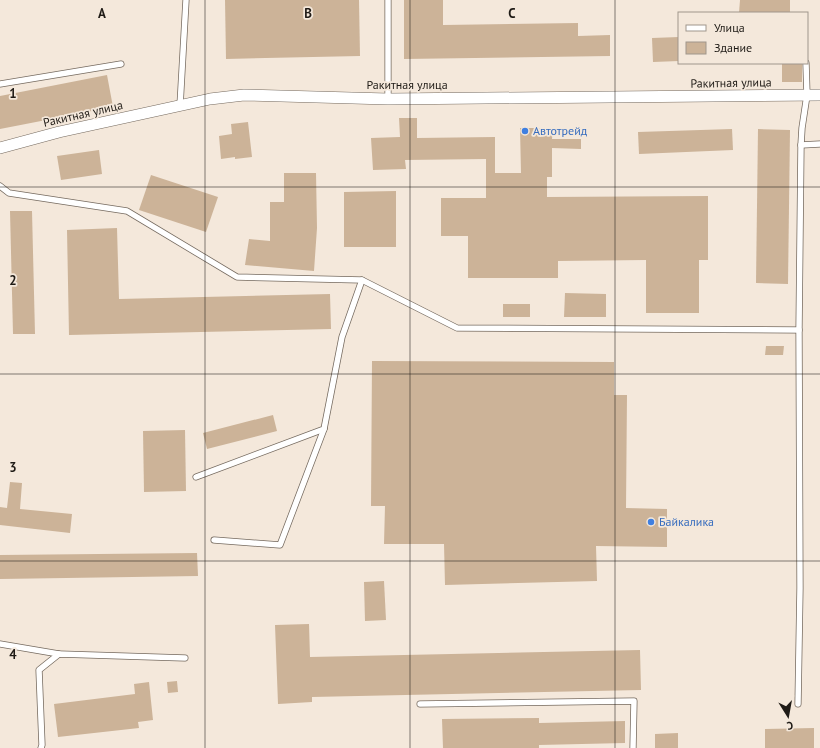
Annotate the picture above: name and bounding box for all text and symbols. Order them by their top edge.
text: A [98,5,106,22]
text: B [304,5,312,22]
text: C [508,5,516,22]
legend [678,12,808,64]
text: Улица [714,20,745,35]
text: Здание [714,40,752,55]
street label: Ракитная улица [690,74,772,91]
street label: Ракитная улица [366,77,448,92]
text: 1 [9,85,17,102]
street label: Ракитная улица [42,97,124,130]
place label: Автотрейд [533,123,588,138]
marker: Автотрейд [520,126,530,136]
text: 2 [9,272,17,289]
text: 3 [9,459,17,476]
place label: Байкалика [659,514,714,529]
marker: Байкалика [646,517,656,527]
text: 4 [9,646,17,663]
north arrow [768,696,808,736]
text: С [786,718,794,733]

